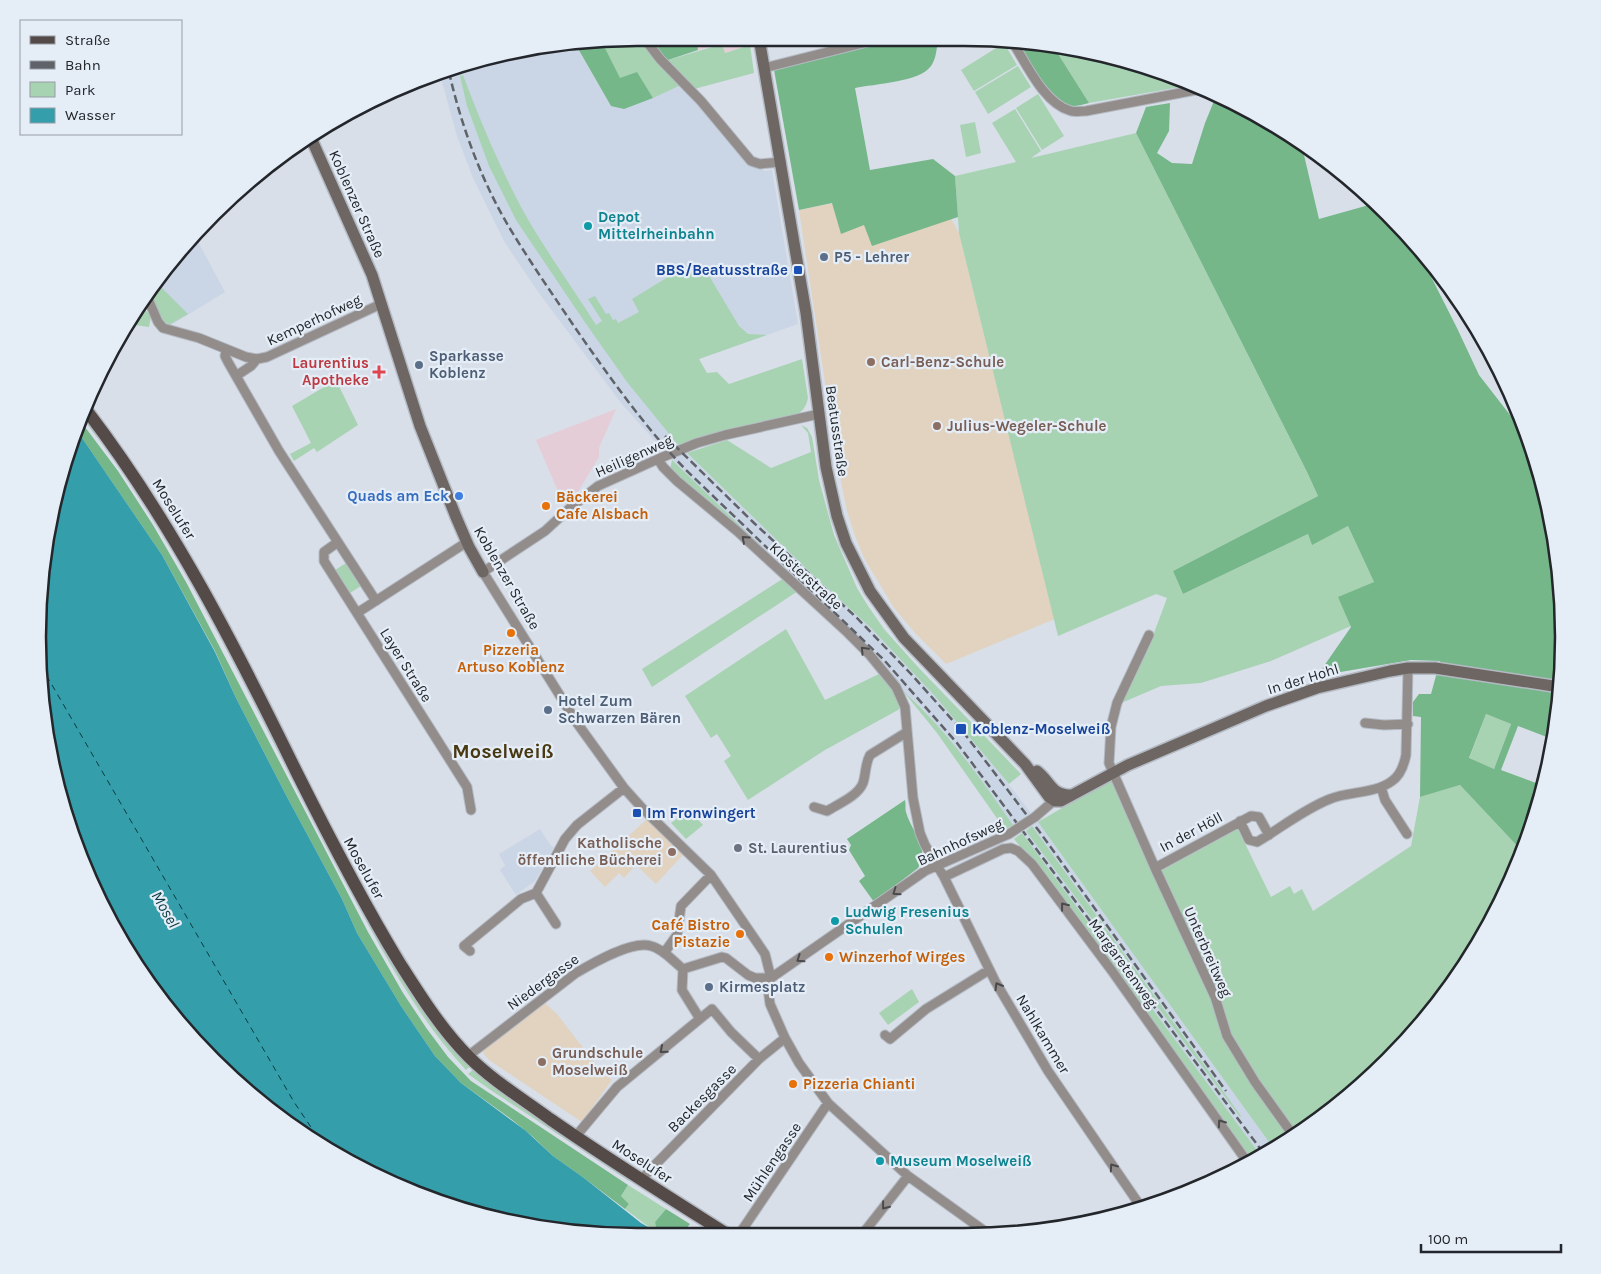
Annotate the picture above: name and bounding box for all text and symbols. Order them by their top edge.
legend [20,20,182,135]
text: Straße [65,31,110,49]
text: Bahn [65,56,101,74]
text: Park [65,81,95,99]
text: Wasser [65,106,116,124]
street label: Koblenzer Straße [325,147,389,261]
place label: Depot Mittelrheinbahn [598,208,715,243]
marker: Depot Mittelrheinbahn [582,220,594,232]
place label: P5 - Lehrer [834,248,909,266]
marker: P5 - Lehrer [818,251,830,263]
place label: BBS/Beatusstraße [656,261,788,279]
marker: BBS/Beatusstraße [792,264,804,276]
street label: Kemperhofweg [264,290,365,350]
place label: Sparkasse Koblenz [429,347,504,382]
place label: Carl-Benz-Schule [881,353,1004,371]
place label: Laurentius Apotheke [292,354,369,389]
marker: Carl-Benz-Schule [865,356,877,368]
marker: Sparkasse Koblenz [413,359,425,371]
marker: Laurentius Apotheke [373,366,385,378]
street label: Beatusstraße [822,384,852,478]
place label: Julius-Wegeler-Schule [947,417,1107,435]
marker: Julius-Wegeler-Schule [931,420,943,432]
street label: Heiligenweg [592,431,676,481]
street label: Moselufer [148,475,200,543]
place label: Quads am Eck [347,487,449,505]
place label: Bäckerei Cafe Alsbach [556,488,649,523]
marker: Quads am Eck [453,490,465,502]
marker: Bäckerei Cafe Alsbach [540,500,552,512]
street label: Koblenzer Straße [470,523,544,633]
one-way arrow [742,536,751,545]
street label: Klosterstraße [766,538,846,614]
street label: Layer Straße [376,625,436,705]
marker: Pizzeria Artuso Koblenz [505,627,517,639]
place label: Pizzeria Artuso Koblenz [457,641,565,676]
one-way arrow [861,646,870,655]
street label: In der Hohl [1265,660,1341,698]
place label: Hotel Zum Schwarzen Bären [558,692,681,727]
marker: Hotel Zum Schwarzen Bären [542,704,554,716]
place label: Koblenz-Moselweiß [972,720,1110,738]
marker: Koblenz-Moselweiß [954,722,968,736]
district label: Moselweiß [452,740,554,763]
place label: Im Fronwingert [647,804,756,822]
marker: Im Fronwingert [631,807,643,819]
street label: In der Höll [1156,808,1226,856]
street label: Bahnhofsweg [914,814,1006,870]
street label: Moselufer [340,834,389,903]
place label: Katholische öffentliche Bücherei [518,834,662,869]
place label: St. Laurentius [748,839,848,857]
marker: St. Laurentius [732,842,744,854]
marker: Katholische öffentliche Bücherei [666,846,678,858]
one-way arrow [892,886,902,895]
water label: Mosel [148,888,184,931]
place label: Ludwig Fresenius Schulen [845,903,969,938]
one-way arrow [1061,903,1069,912]
street label: Unterbreitweg [1180,904,1236,1000]
marker: Ludwig Fresenius Schulen [829,915,841,927]
street label: Margaretenweg [1085,915,1162,1011]
place label: Café Bistro Pistazie [652,916,730,951]
marker: Café Bistro Pistazie [734,928,746,940]
place label: Winzerhof Wirges [839,948,965,966]
street label: Niedergasse [504,950,582,1014]
marker: Winzerhof Wirges [823,951,835,963]
one-way arrow [796,952,805,962]
place label: Kirmesplatz [719,978,806,996]
marker: Kirmesplatz [703,981,715,993]
one-way arrow [994,982,1004,991]
street label: Nahlkammer [1012,991,1074,1078]
place label: Grundschule Moselweiß [552,1044,643,1079]
one-way arrow [660,1044,669,1053]
marker: Grundschule Moselweiß [536,1056,548,1068]
street label: Backesgasse [664,1060,740,1136]
place label: Pizzeria Chianti [803,1075,916,1093]
marker: Pizzeria Chianti [787,1078,799,1090]
street label: Mühlengasse [739,1119,805,1205]
one-way arrow [1218,1119,1227,1128]
street label: Moselufer [609,1135,676,1187]
place label: Museum Moselweiß [890,1152,1032,1170]
marker: Museum Moselweiß [874,1155,886,1167]
one-way arrow [1110,1163,1119,1173]
one-way arrow [883,1200,891,1209]
scale bar [1421,1222,1561,1254]
text: 100 m [1428,1230,1468,1248]

